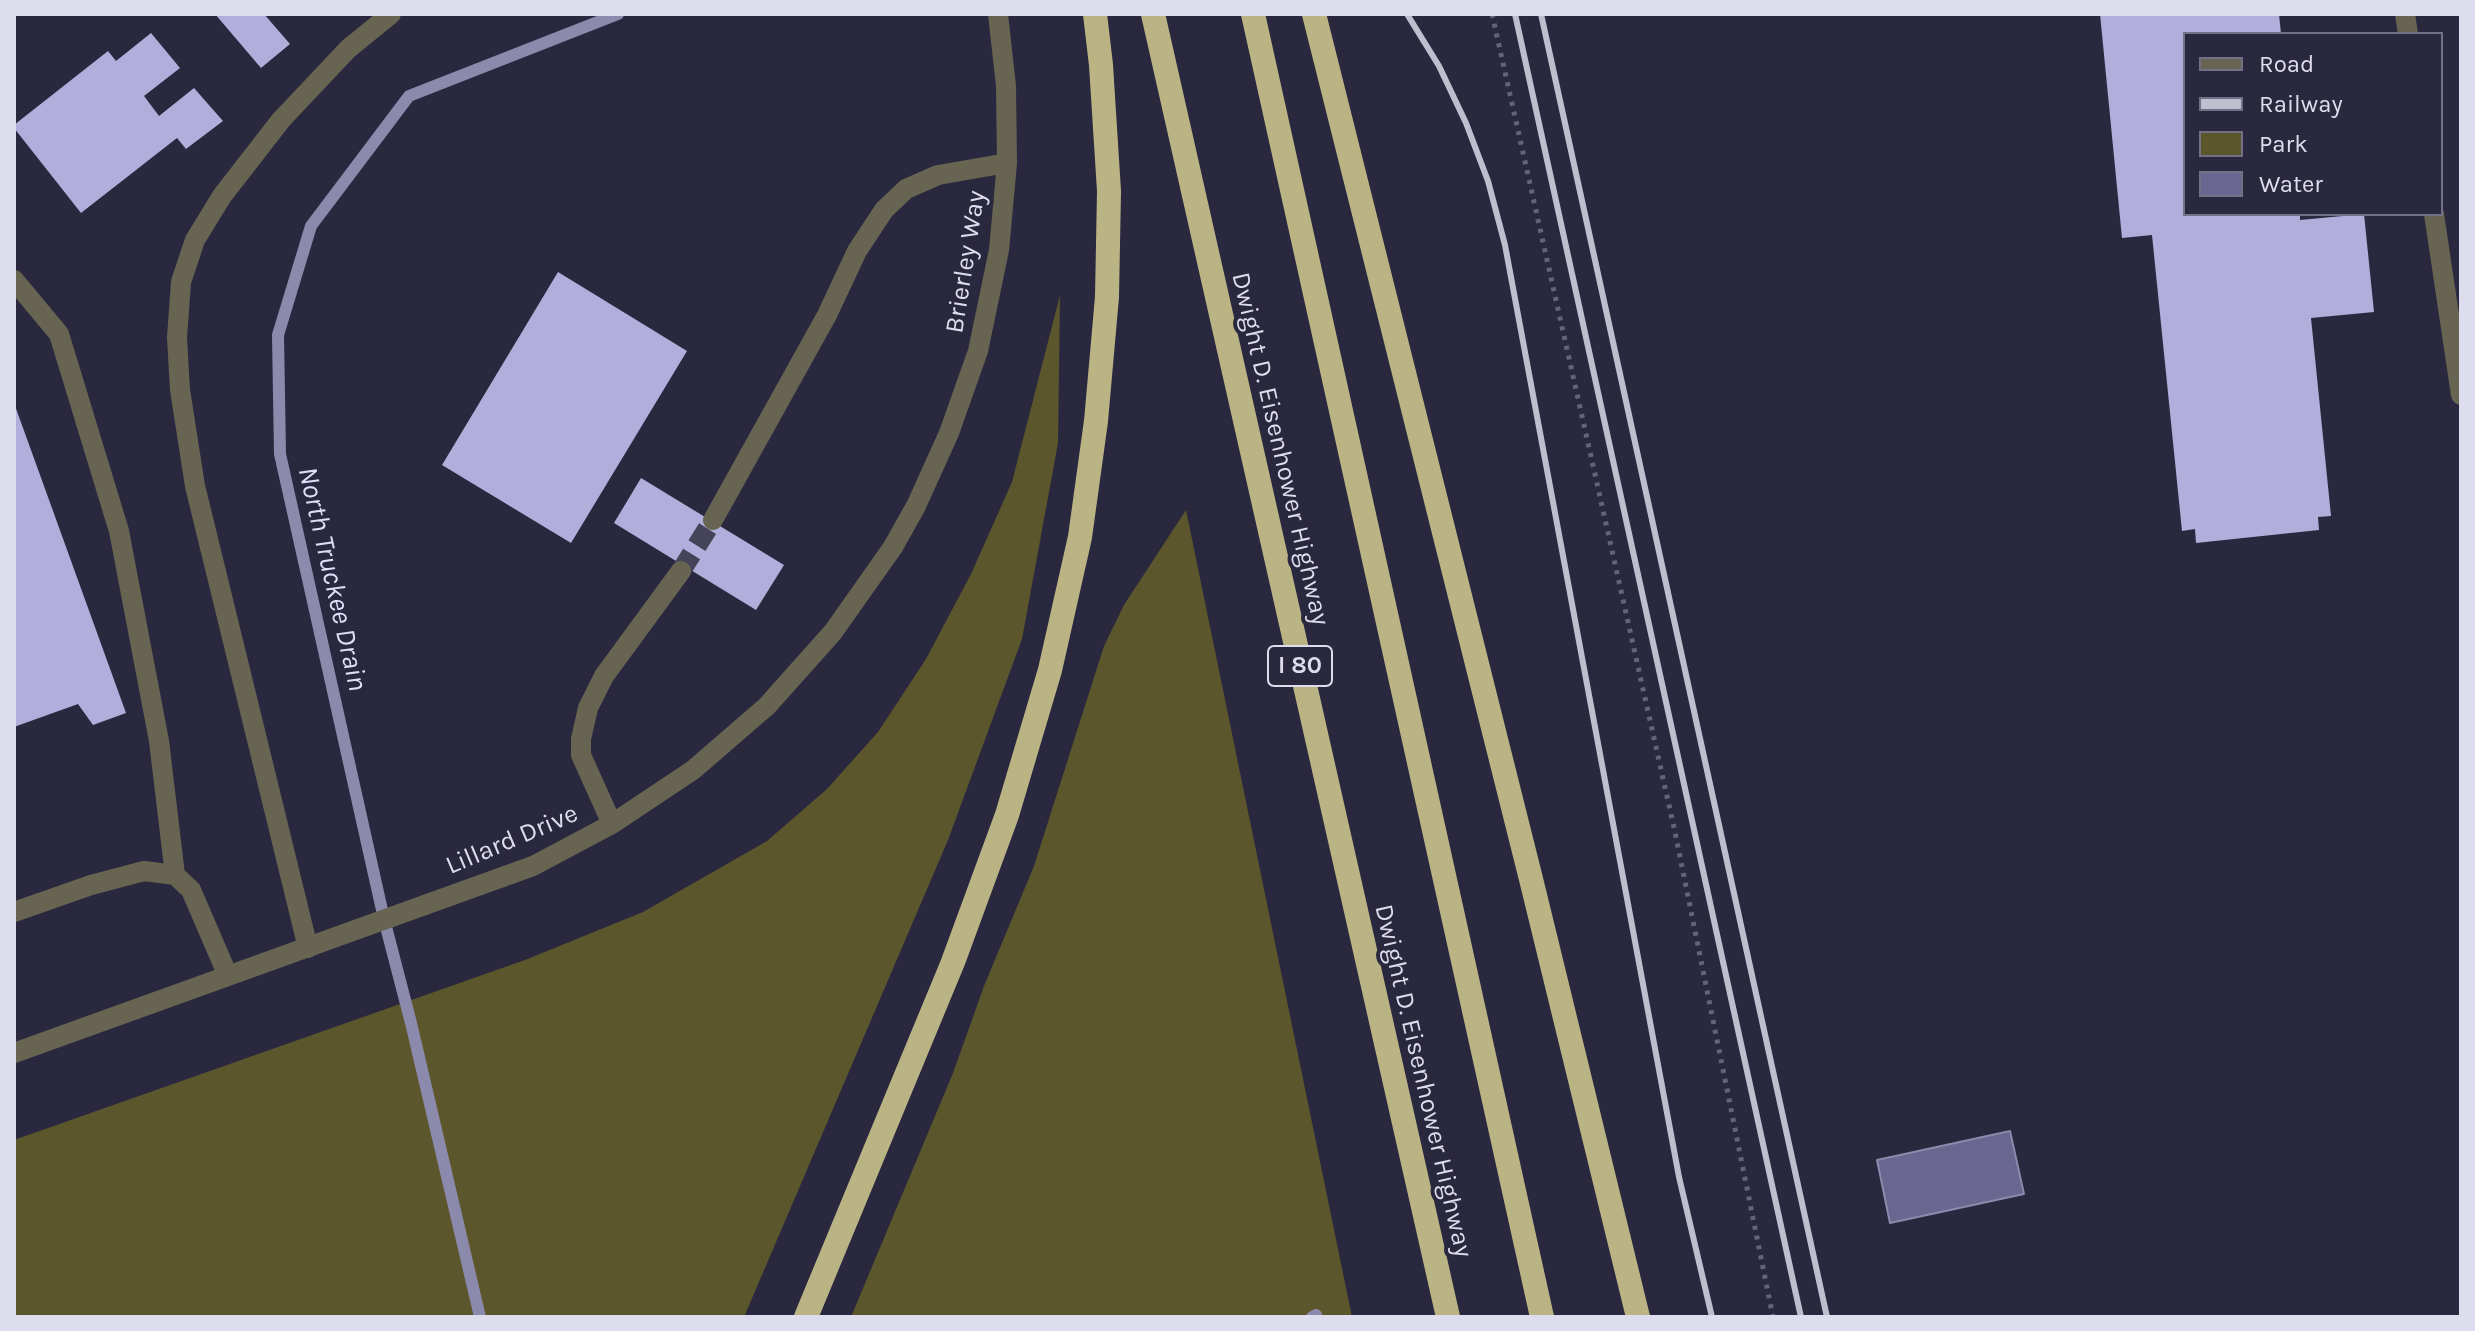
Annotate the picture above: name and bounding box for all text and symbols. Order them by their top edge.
legend [2183,32,2443,216]
text: Road [2259,50,2314,78]
text: Railway [2259,90,2343,118]
text: Park [2259,130,2308,158]
text: Water [2259,170,2323,198]
street label: Brierley Way [939,189,993,335]
street label: Dwight D. Eisenhower Highway [1224,269,1336,629]
water label: North Truckee Drain [290,464,374,694]
road number: I 80 [1268,646,1332,686]
street label: Lillard Drive [441,798,583,882]
street label: Dwight D. Eisenhower Highway [1367,901,1479,1261]

